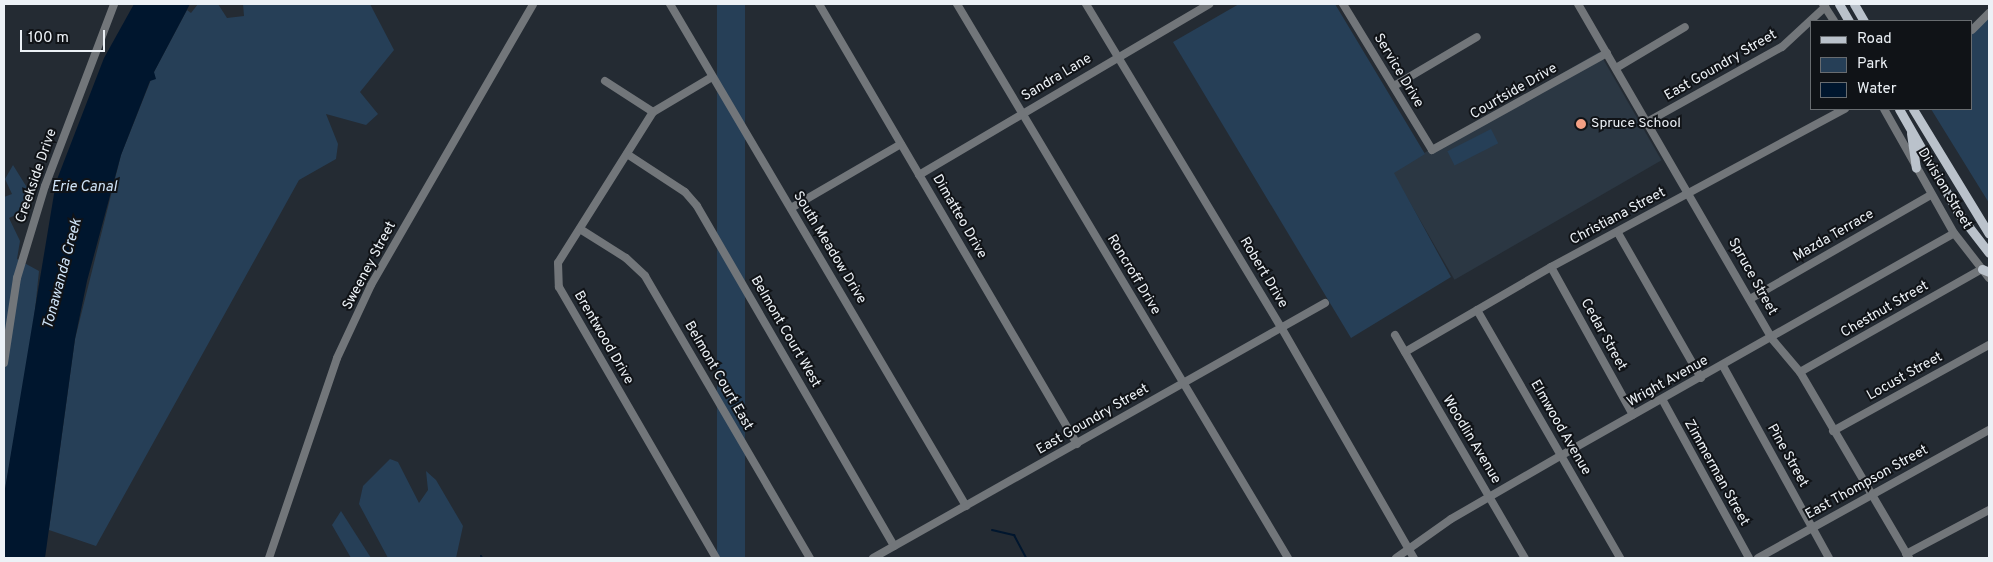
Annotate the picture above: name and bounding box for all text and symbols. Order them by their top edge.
scale bar [22,20,108,52]
legend [1810,20,1973,110]
street label: East Goundry Street [1662,27,1780,105]
text: 100 m [28,29,69,48]
text: Road [1857,30,1892,49]
street label: Service Drive [1369,31,1427,111]
street label: Sandra Lane [1019,51,1095,105]
text: Park [1857,55,1888,74]
street label: Courtside Drive [1467,60,1561,124]
text: Water [1857,80,1896,99]
place label: Spruce School [1591,116,1681,132]
marker: Spruce School [1575,118,1587,130]
street label: Creekside Drive [13,127,61,225]
street label: Division Street [1913,145,1975,233]
street label: Dimatteo Drive [928,172,990,262]
water label: Erie Canal [51,179,117,197]
street label: Christiana Street [1567,185,1669,249]
street label: South Meadow Drive [789,189,869,307]
street label: Mazda Terrace [1790,206,1878,266]
water label: Tonawanda Creek [40,217,86,331]
street label: Sweeney Street [340,219,400,313]
street label: Roncroff Drive [1102,232,1164,318]
street label: Robert Drive [1235,234,1291,312]
street label: Spruce Street [1724,235,1780,319]
street label: Belmont Court West [746,273,824,391]
street label: Chestnut Street [1838,278,1932,342]
street label: Brentwood Drive [569,288,637,388]
street label: Cedar Street [1576,296,1630,374]
street label: Belmont Court East [680,318,756,434]
street label: Locust Street [1864,349,1946,405]
street label: Wright Avenue [1624,353,1712,411]
street label: Elmwood Avenue [1526,377,1594,479]
street label: East Goundry Street [1034,381,1152,459]
street label: Woodlin Avenue [1438,393,1504,487]
street label: Zimmerman Street [1680,417,1752,529]
street label: Pine Street [1763,421,1811,491]
street label: East Thompson Street [1802,442,1932,524]

